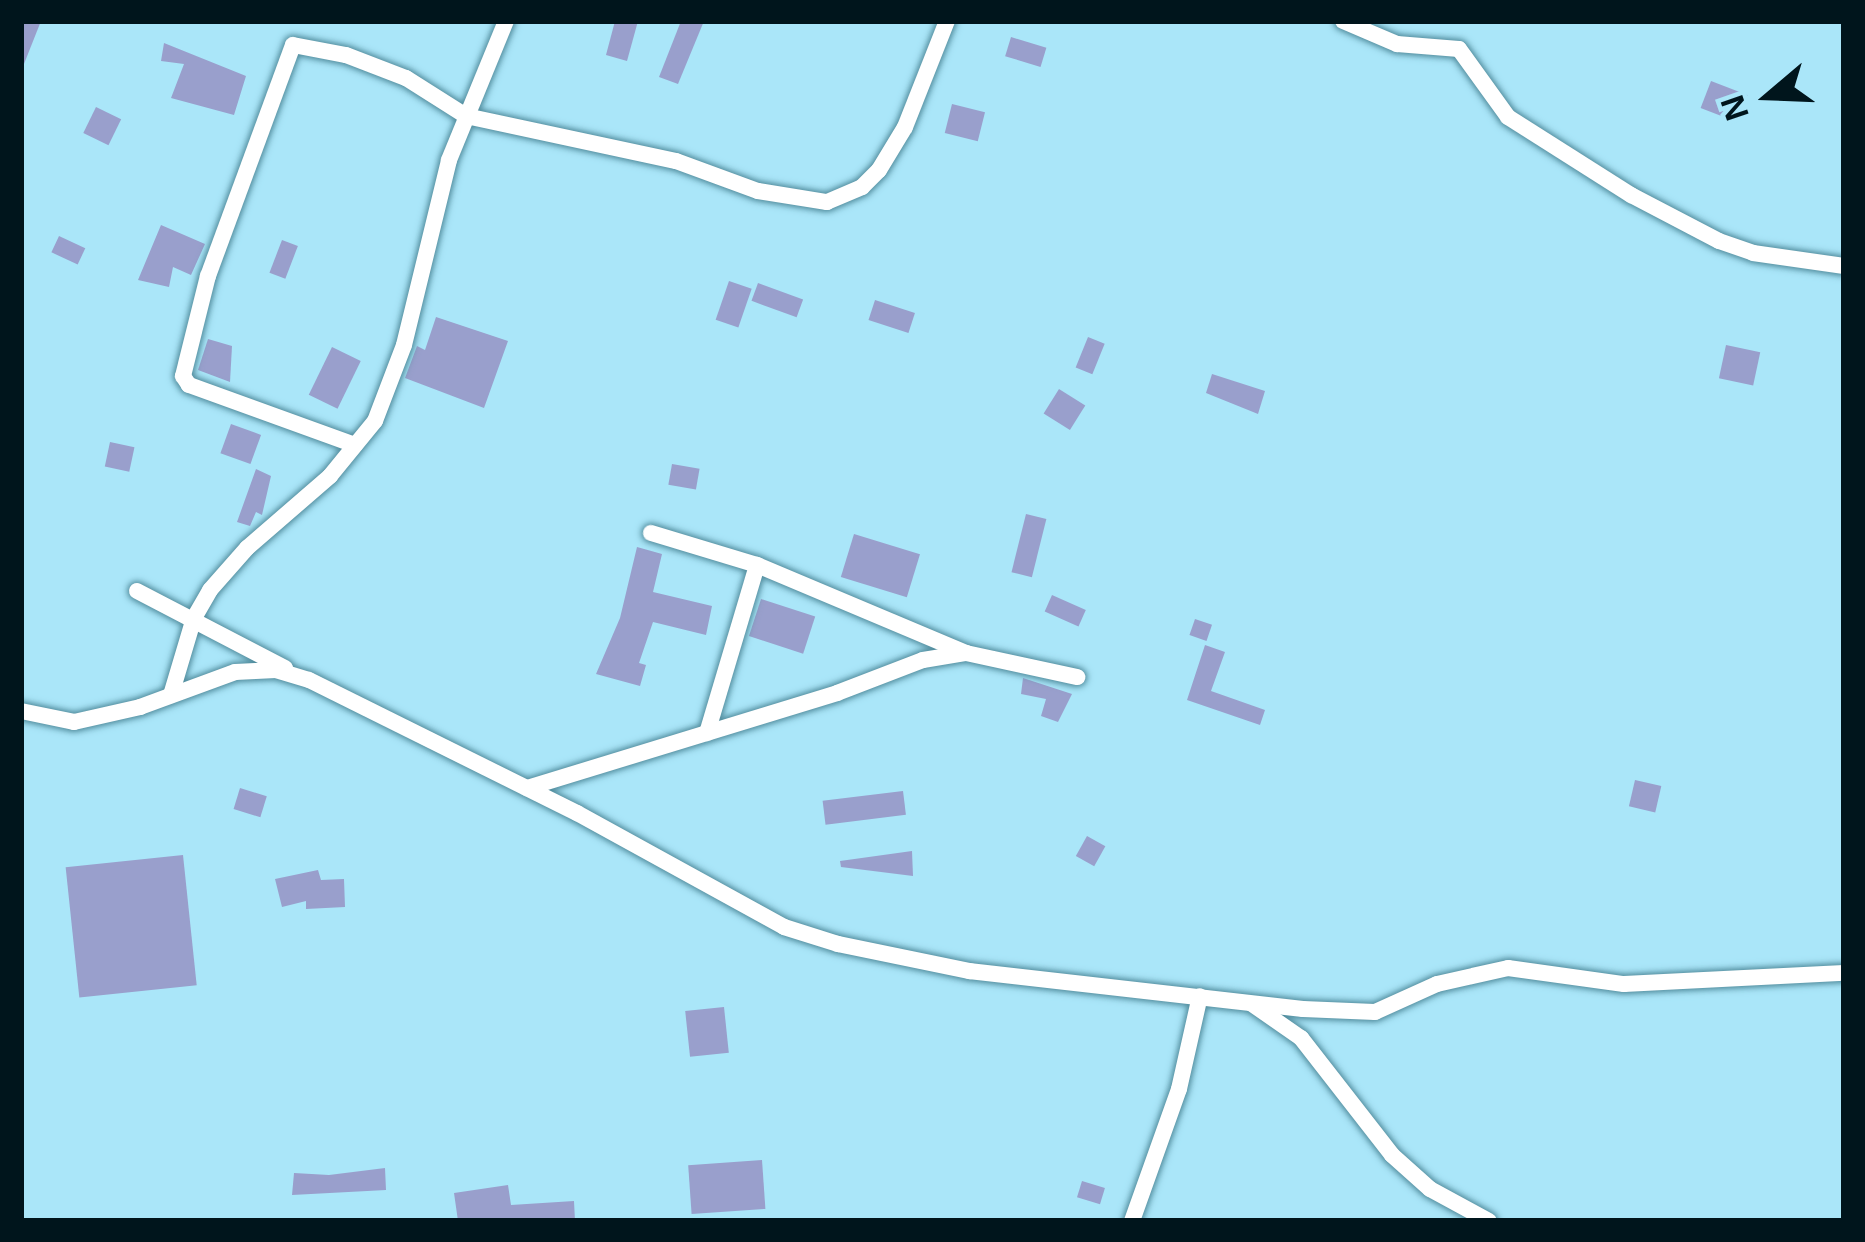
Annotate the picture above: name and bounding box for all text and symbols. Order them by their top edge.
north arrow [1709,36,1829,156]
text: N [1713,91,1756,125]

